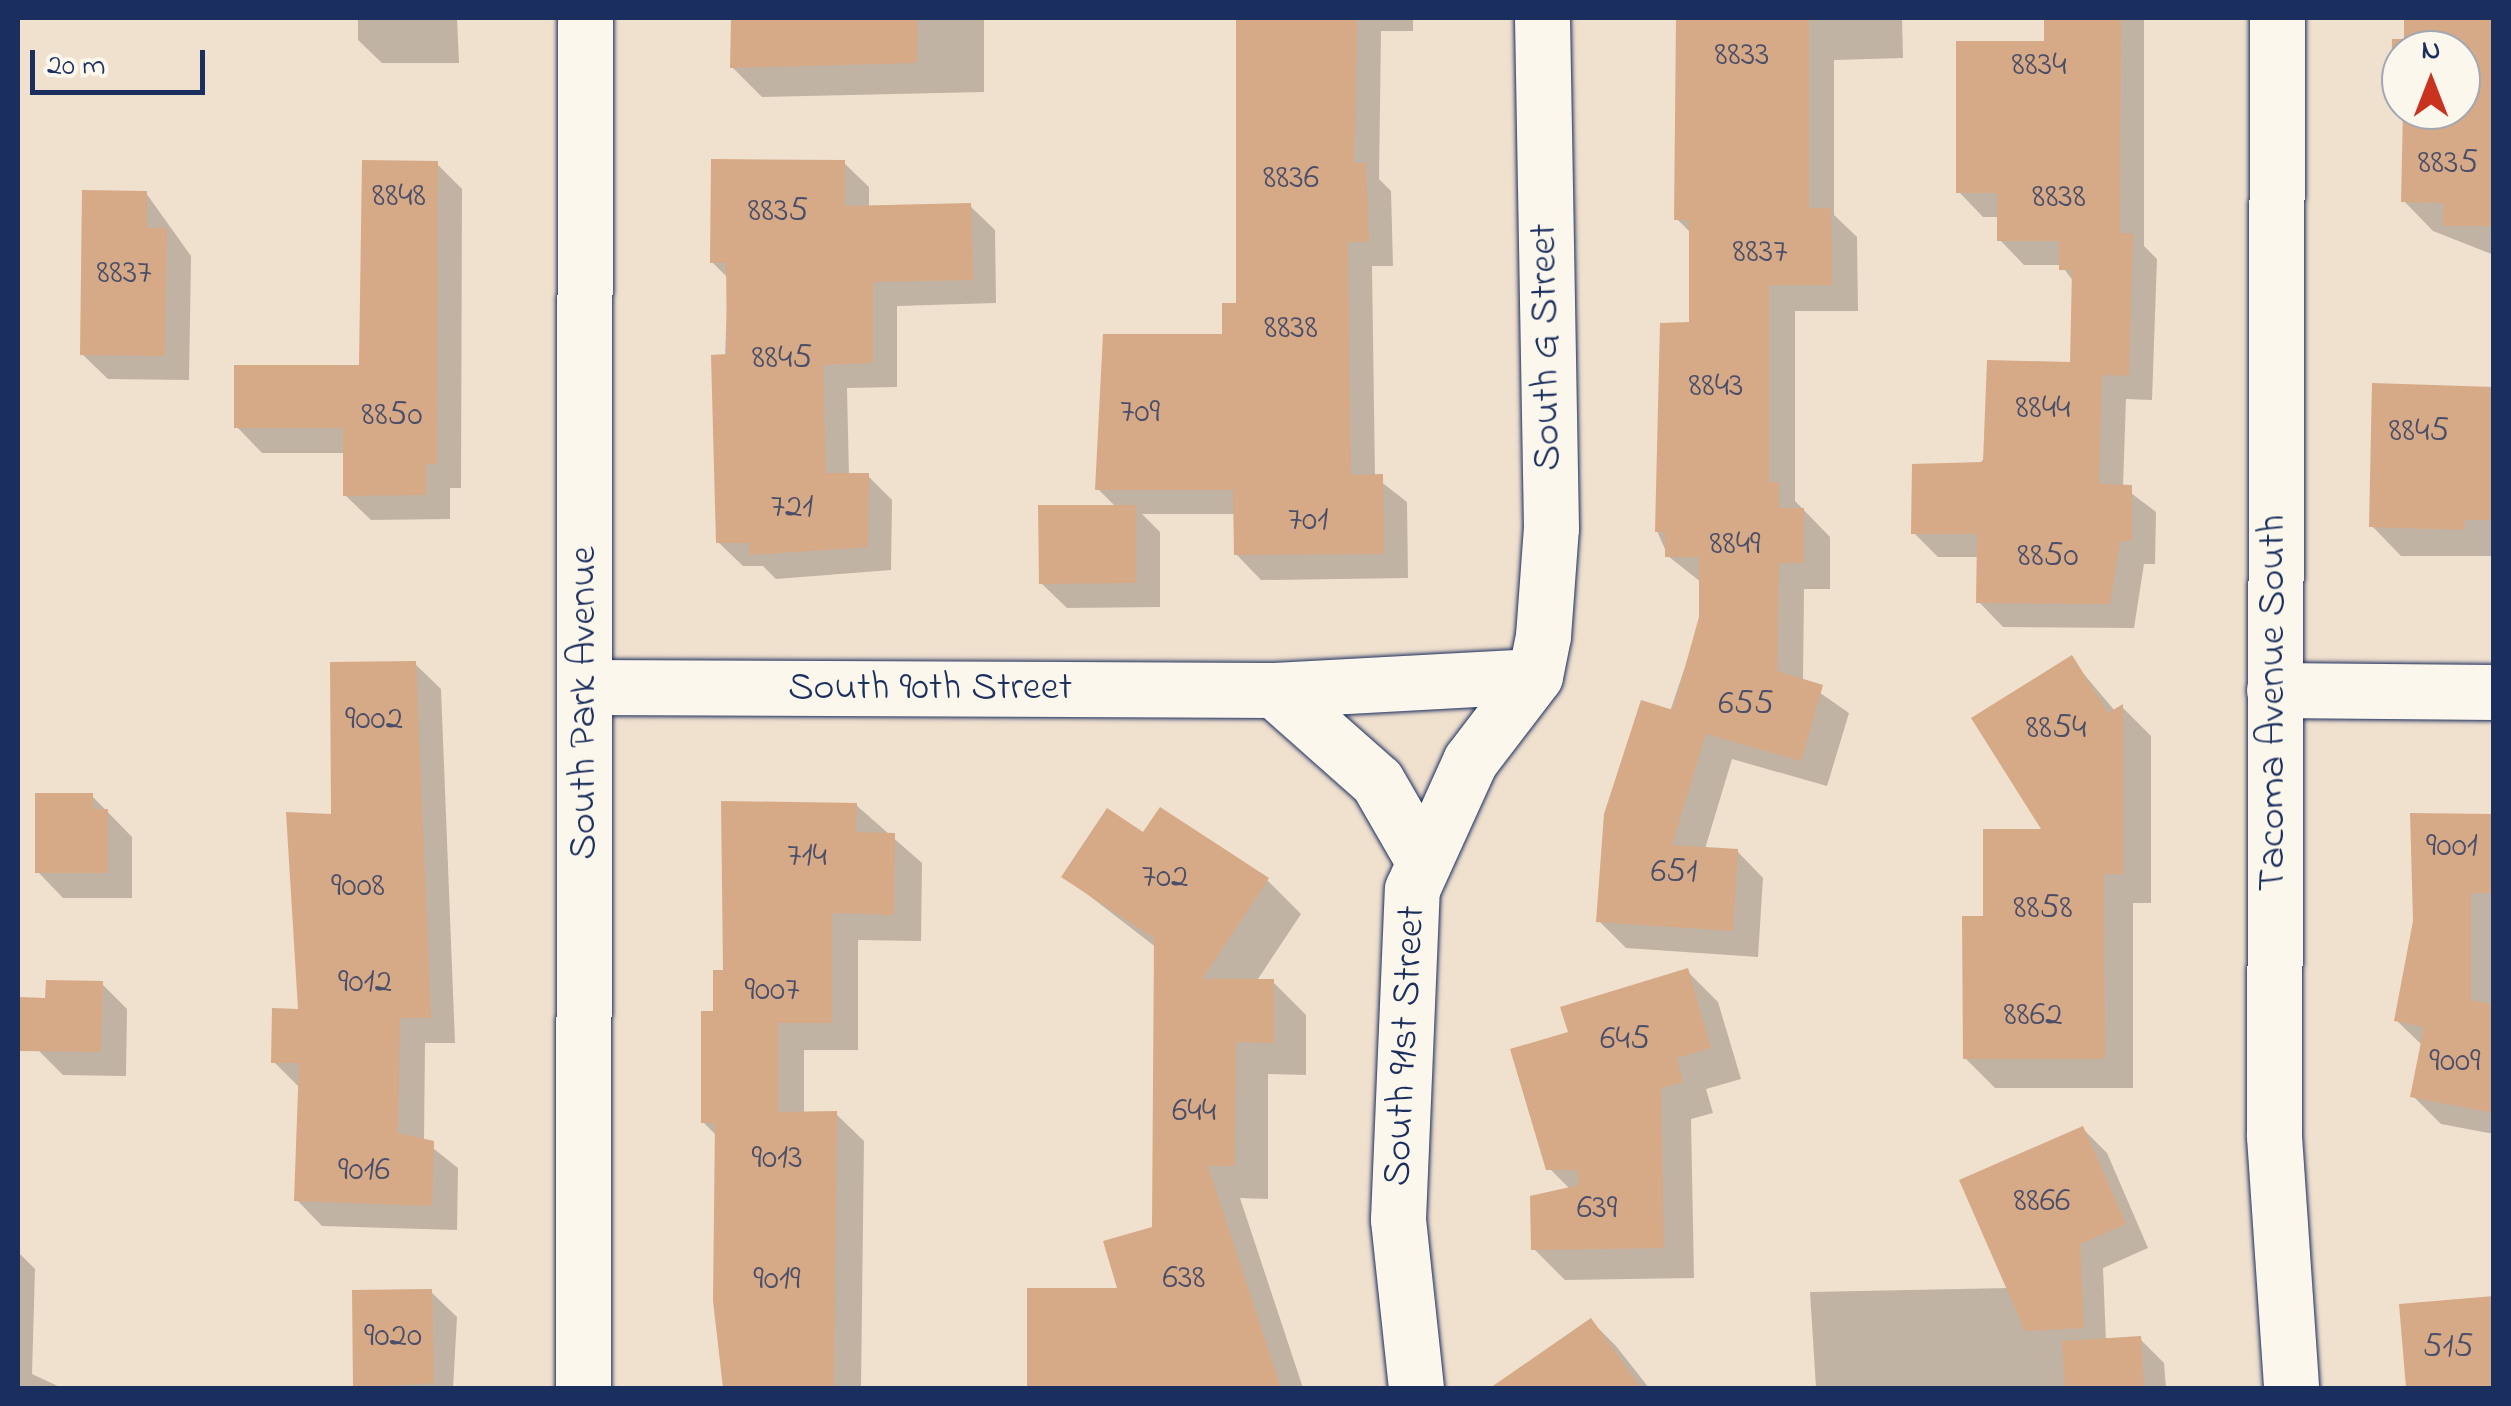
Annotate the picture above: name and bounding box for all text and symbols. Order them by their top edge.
scale bar [35,30,210,92]
north arrow [2381,30,2481,130]
text: N [2422,31,2440,72]
house number: 8833 [1714,35,1770,77]
text: 20 m [47,45,106,89]
house number: 8834 [2011,45,2067,87]
house number: 8835 [2418,143,2478,185]
house number: 8836 [1263,158,1319,200]
house number: 8848 [372,176,426,218]
house number: 8838 [2032,177,2086,219]
house number: 8835 [748,191,808,233]
street label: South G Street [1521,223,1573,471]
house number: 8837 [1732,232,1788,274]
house number: 8837 [96,253,152,295]
house number: 8838 [1264,308,1318,350]
house number: 8845 [752,338,812,380]
house number: 8843 [1688,366,1744,408]
house number: 8844 [2015,388,2071,430]
house number: 709 [1120,392,1160,434]
house number: 8850 [361,395,423,437]
house number: 8845 [2389,411,2449,453]
house number: 721 [771,487,813,529]
house number: 701 [1288,500,1328,542]
street label: Tacoma Avenue South [2250,515,2298,891]
house number: 8849 [1709,524,1761,566]
house number: 8850 [2017,536,2079,578]
street label: South Park Avenue [561,546,609,860]
street label: South 90th Street [788,665,1072,713]
house number: 655 [1718,684,1774,726]
house number: 9002 [345,699,403,741]
house number: 8854 [2026,708,2086,750]
house number: 9001 [2426,826,2478,868]
house number: 714 [787,836,827,878]
house number: 651 [1651,852,1697,894]
house number: 702 [1142,857,1188,899]
house number: 9008 [331,866,385,908]
house number: 8858 [2013,888,2073,930]
street label: South 91st Street [1375,904,1437,1188]
house number: 9012 [338,962,392,1004]
house number: 9007 [744,970,800,1012]
house number: 8862 [2003,995,2063,1037]
house number: 645 [1600,1019,1650,1061]
house number: 9009 [2429,1041,2481,1083]
house number: 644 [1172,1091,1216,1133]
house number: 9013 [751,1138,803,1180]
house number: 9016 [338,1150,390,1192]
house number: 8866 [2013,1181,2071,1223]
house number: 639 [1577,1188,1617,1230]
house number: 638 [1163,1258,1205,1300]
house number: 9019 [753,1259,801,1301]
house number: 9020 [364,1316,422,1358]
house number: 515 [2422,1327,2474,1369]

